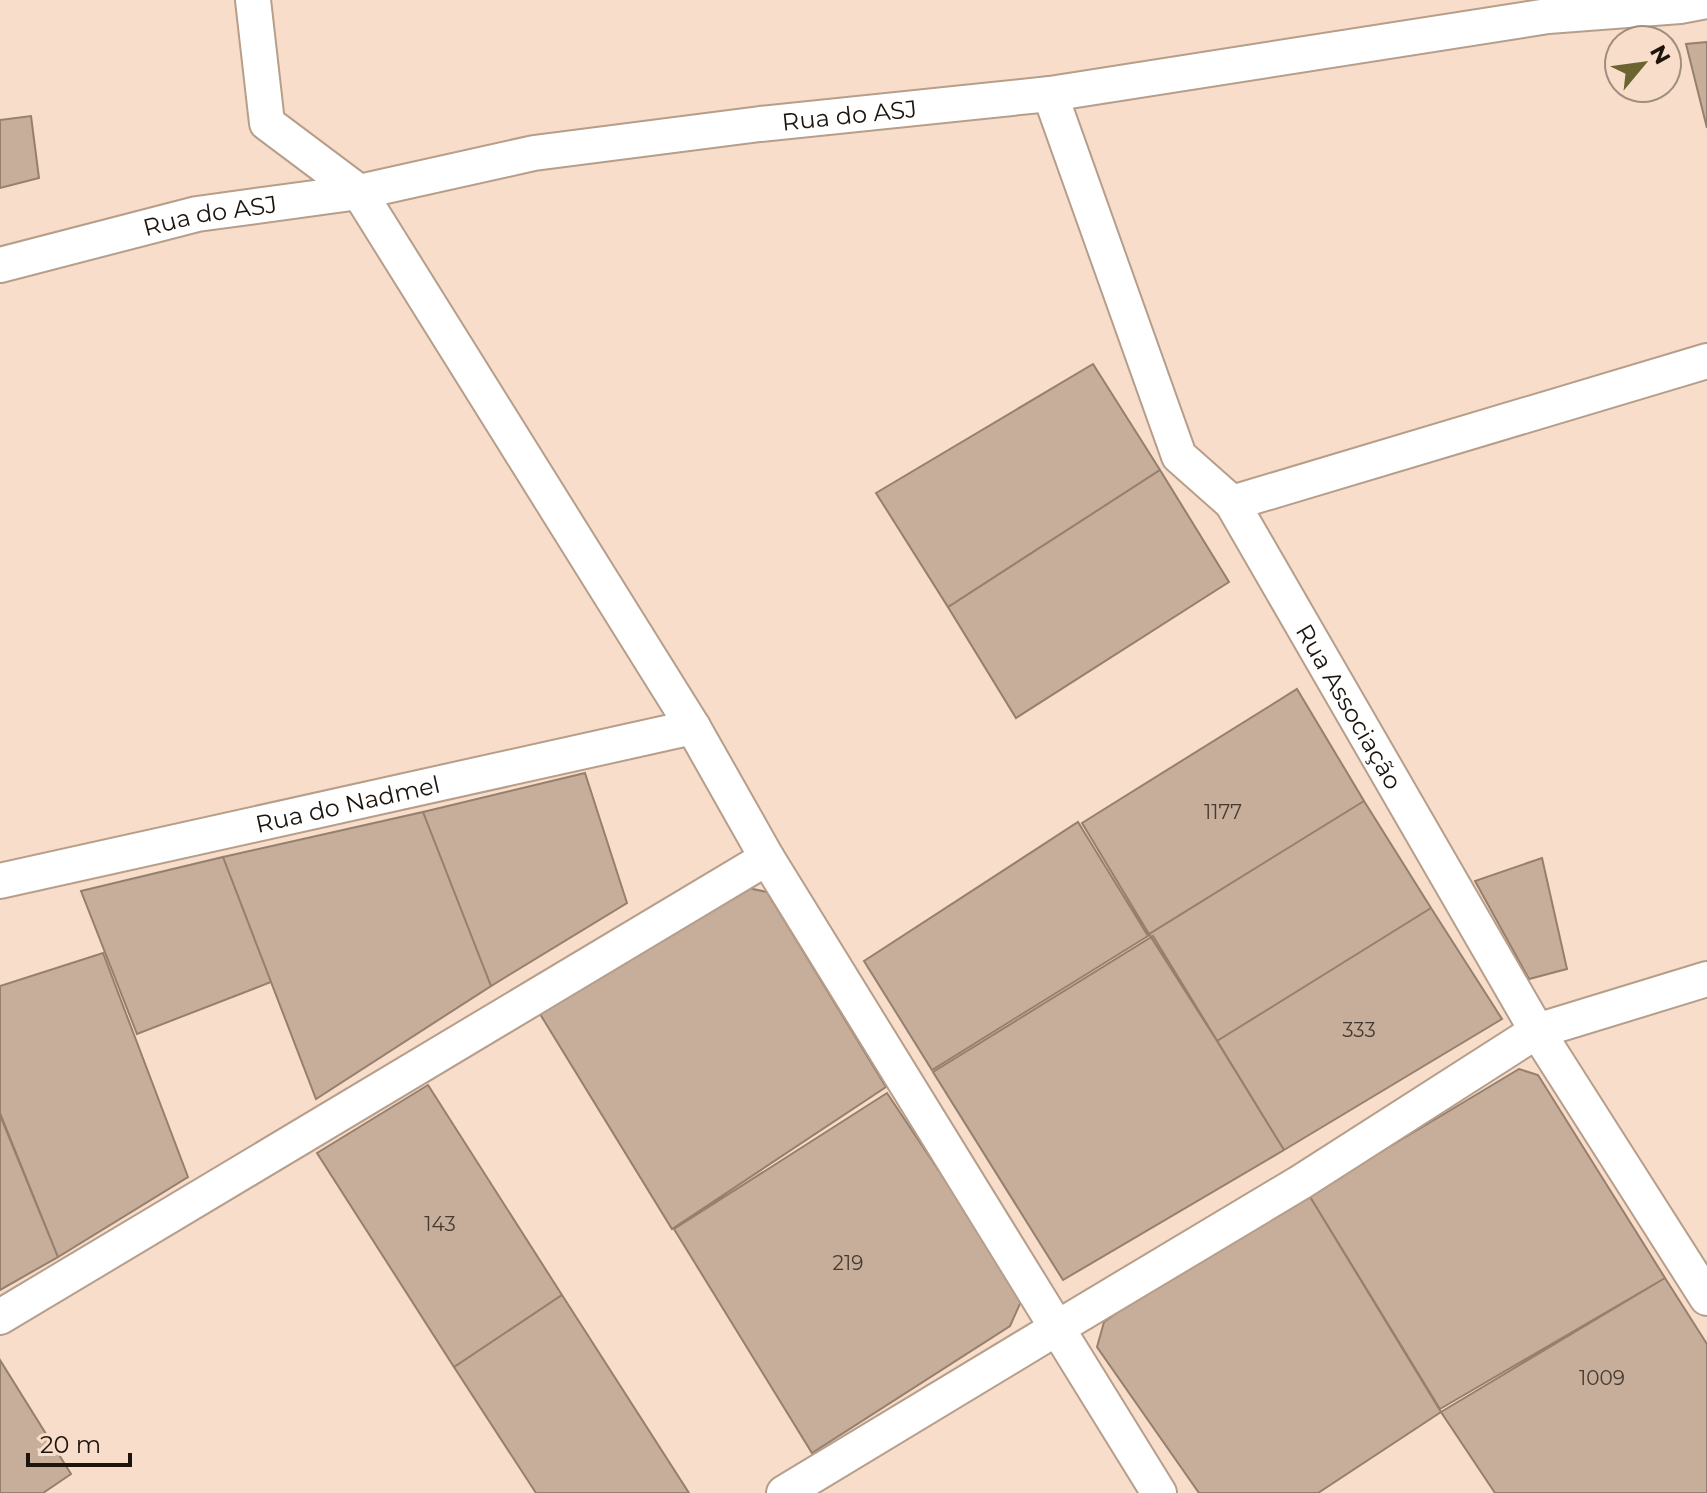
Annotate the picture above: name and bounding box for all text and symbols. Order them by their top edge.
north arrow [1603,24,1683,104]
text: N [1644,40,1676,69]
street label: Rua do ASJ [780,93,918,136]
street label: Rua do ASJ [140,189,279,242]
street label: Rua Associação [1290,618,1409,794]
street label: Rua do Nadmel [253,769,442,838]
house number: 1177 [1204,800,1242,824]
house number: 333 [1342,1018,1376,1042]
house number: 143 [424,1212,456,1236]
house number: 219 [833,1251,863,1275]
house number: 1009 [1579,1366,1625,1390]
scale bar [28,1417,130,1467]
text: 20 m [40,1430,101,1459]

